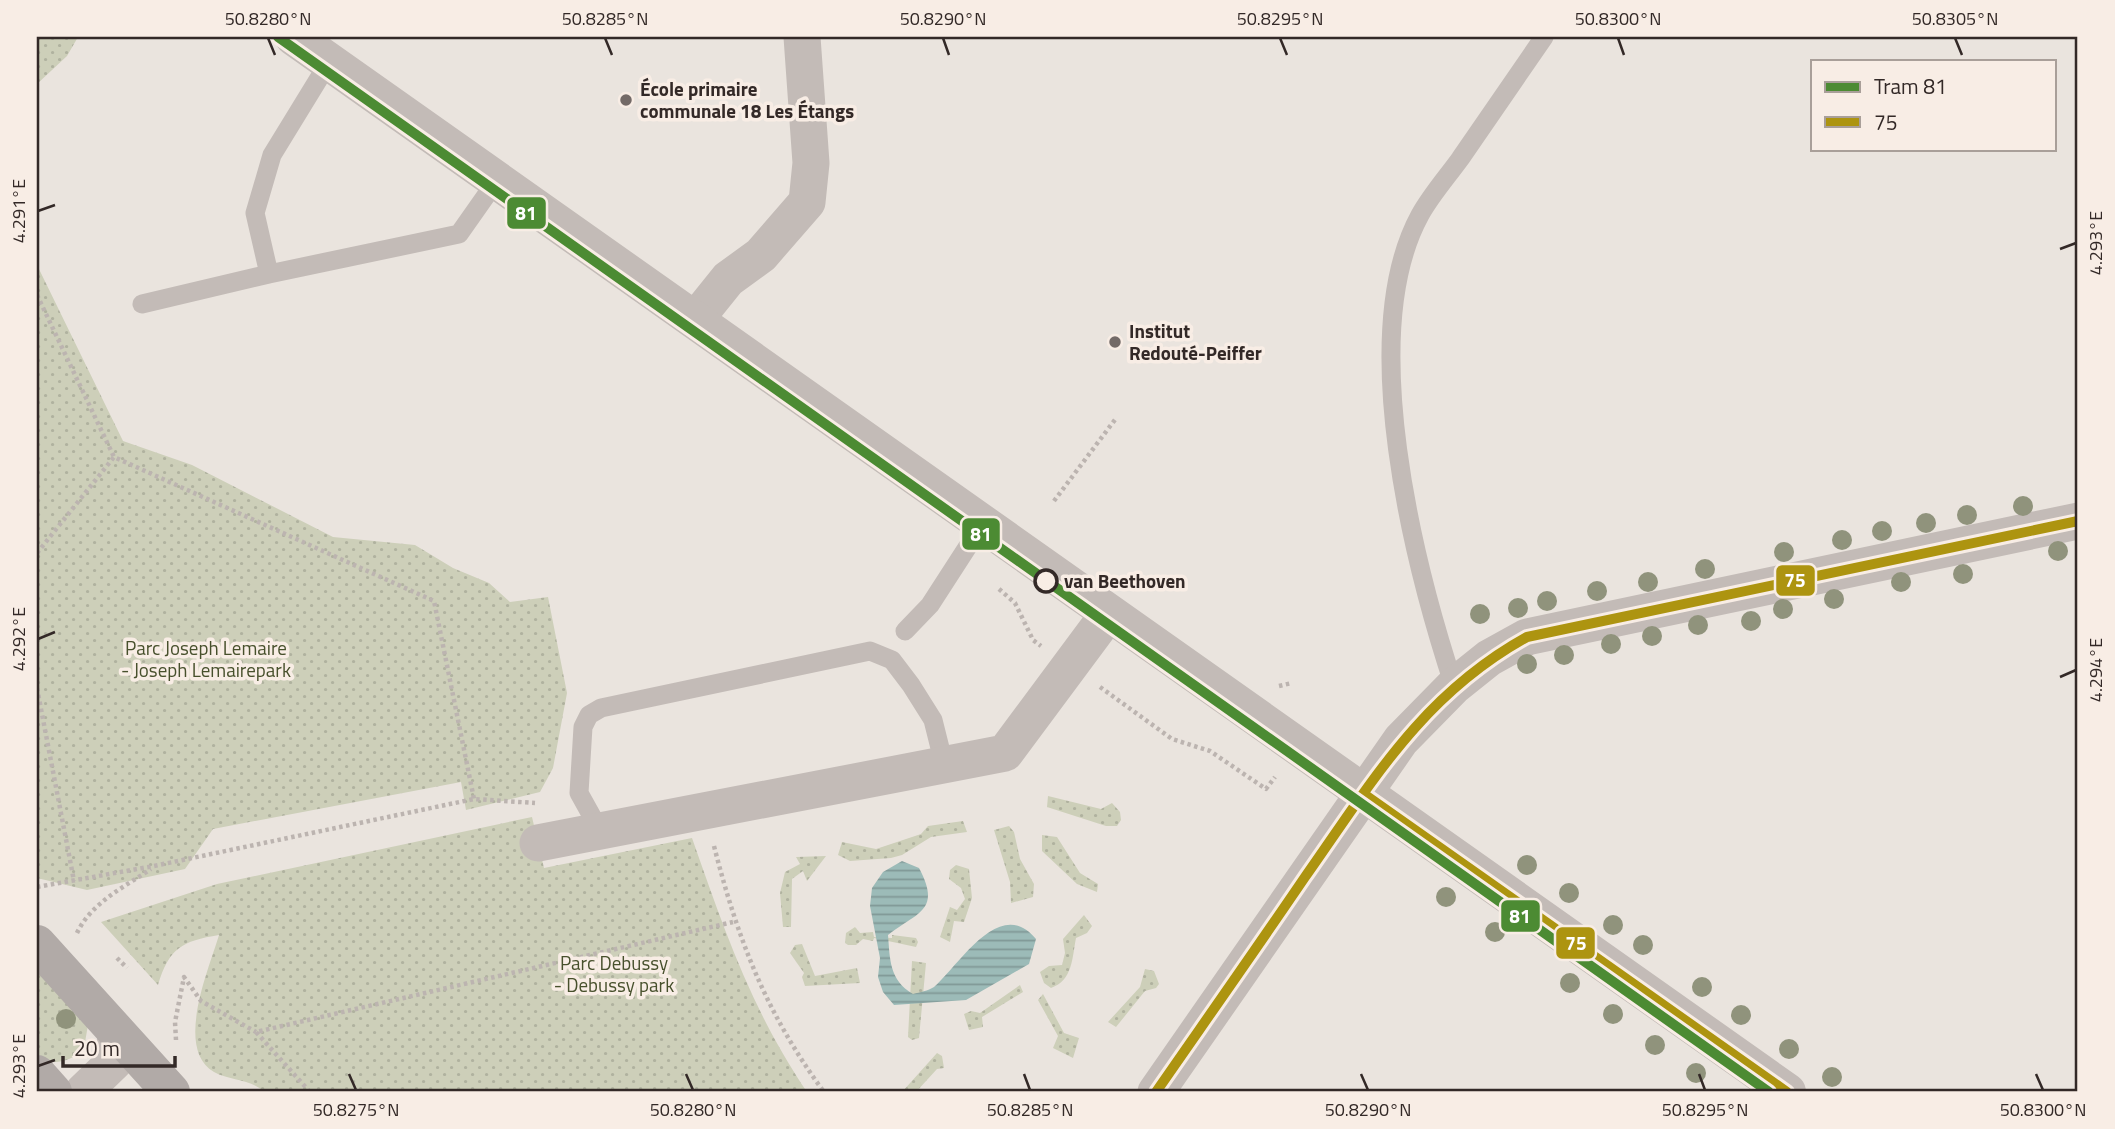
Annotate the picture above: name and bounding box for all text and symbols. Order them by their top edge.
text: 50.8280°N [225,5,311,32]
text: 50.8285°N [562,5,648,32]
text: 50.8290°N [900,5,986,32]
text: 50.8295°N [1237,5,1323,32]
text: 50.8300°N [1575,5,1661,32]
text: 50.8305°N [1912,5,1998,32]
legend [1811,60,2056,150]
text: Tram 81 [1874,70,1947,102]
place label: École primaire communale 18 Les Étangs [640,74,854,125]
marker: École primaire communale 18 Les Étangs [618,92,634,108]
text: 75 [1874,106,1898,138]
text: 4.291°E [5,179,32,243]
line badge: 81 [506,196,547,230]
text: 81 [515,198,537,227]
text: 4.293°E [2082,211,2109,275]
place label: Institut Redouté-Peiffer [1129,316,1262,367]
marker: Institut Redouté-Peiffer [1107,334,1123,350]
line badge: 81 [961,517,1001,551]
text: 81 [970,519,992,548]
line badge: 75 [1775,564,1816,597]
text: 75 [1784,565,1806,594]
place label: van Beethoven [1064,566,1186,595]
marker: van Beethoven [1034,569,1058,593]
text: 4.292°E [5,607,32,671]
park label: Parc Joseph Lemaire - Joseph Lemairepark [121,633,291,684]
text: 4.294°E [2082,638,2109,702]
line badge: 81 [1500,899,1541,933]
text: 81 [1509,901,1531,930]
line badge: 75 [1555,926,1596,960]
text: 75 [1565,928,1587,957]
park label: Parc Debussy - Debussy park [554,948,674,999]
scale bar [63,1024,175,1068]
text: 20 m [74,1032,120,1064]
text: 4.293°E [5,1034,32,1098]
text: 50.8275°N [313,1096,399,1123]
text: 50.8280°N [650,1096,736,1123]
text: 50.8285°N [987,1096,1073,1123]
text: 50.8290°N [1325,1096,1411,1123]
text: 50.8295°N [1662,1096,1748,1123]
text: 50.8300°N [2000,1096,2086,1123]

